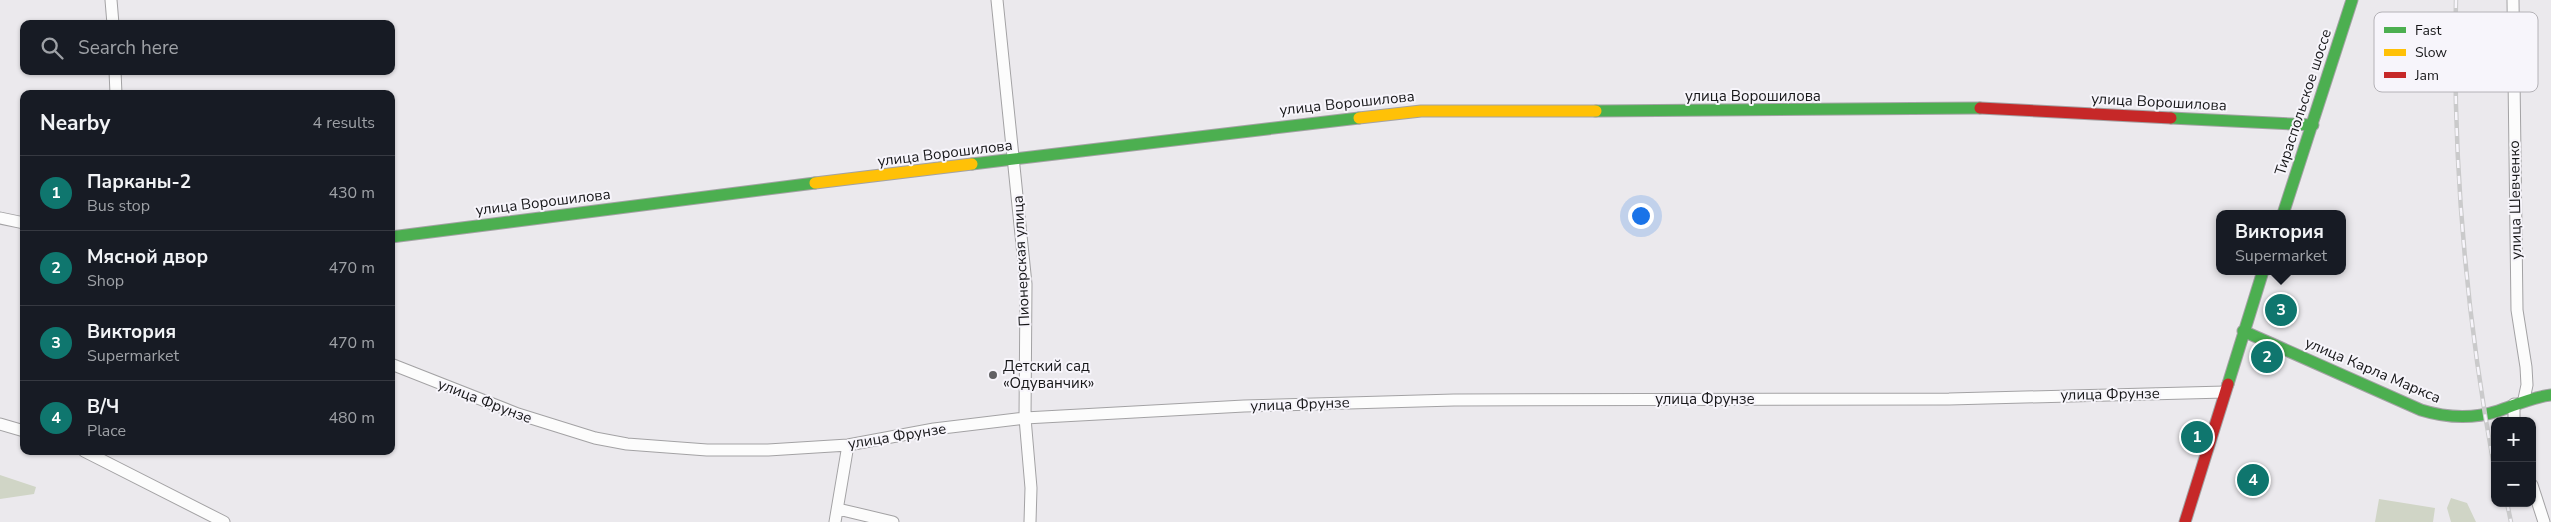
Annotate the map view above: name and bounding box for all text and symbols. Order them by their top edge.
legend [2374,12,2538,92]
search box [20,20,395,75]
text: Fast [2415,21,2441,40]
street label: Тираспольское шоссе [2270,26,2336,178]
icon: search [38,34,66,62]
text: Search here [78,35,179,61]
text: Slow [2415,43,2447,62]
text: Jam [2414,66,2439,85]
street label: улица Ворошилова [1278,86,1416,120]
street label: улица Ворошилова [1685,86,1821,106]
street label: улица Ворошилова [2091,88,2227,116]
text: Nearby [40,109,110,137]
text: 4 results [313,112,375,134]
street label: улица Ворошилова [876,135,1014,171]
street label: улица Шевченко [2504,140,2526,260]
text: Парканы-2 [87,169,191,195]
text: 1 [51,182,61,204]
text: 430 m [328,182,375,204]
street label: улица Ворошилова [474,184,612,220]
text: Bus stop [87,195,150,217]
street label: Пионерская улица [1008,195,1034,327]
your location [1628,203,1654,229]
popup [2216,210,2346,275]
text: Виктория [2235,219,2324,245]
text: Мясной двор [87,244,208,270]
text: Supermarket [2235,245,2327,267]
text: 2 [51,257,61,279]
text: 470 m [328,257,375,279]
text: Shop [87,270,124,292]
pin: 3 [2265,291,2297,329]
text: Виктория [87,319,176,345]
text: 3 [51,332,61,354]
text: 470 m [328,332,375,354]
street label: улица Карла Маркса [2302,332,2444,408]
pin: 2 [2251,338,2283,376]
text: Supermarket [87,345,179,367]
place label: Детский сад «Одуванчик» [1003,356,1094,393]
marker: Детский сад «Одуванчик» [987,369,999,381]
street label: улица Фрунзе [435,374,535,428]
street label: улица Фрунзе [2060,383,2160,405]
street label: улица Фрунзе [1655,389,1755,409]
street label: улица Фрунзе [1250,392,1350,416]
text: В/Ч [87,394,119,420]
text: 4 [51,407,61,429]
text: 480 m [328,407,375,429]
map controls [2491,417,2536,507]
button: + [2491,417,2536,462]
street label: улица Фрунзе [846,418,948,454]
pin: 1 [2181,418,2213,456]
text: Place [87,420,126,442]
pin: 4 [2237,461,2269,499]
button: − [2491,462,2536,507]

